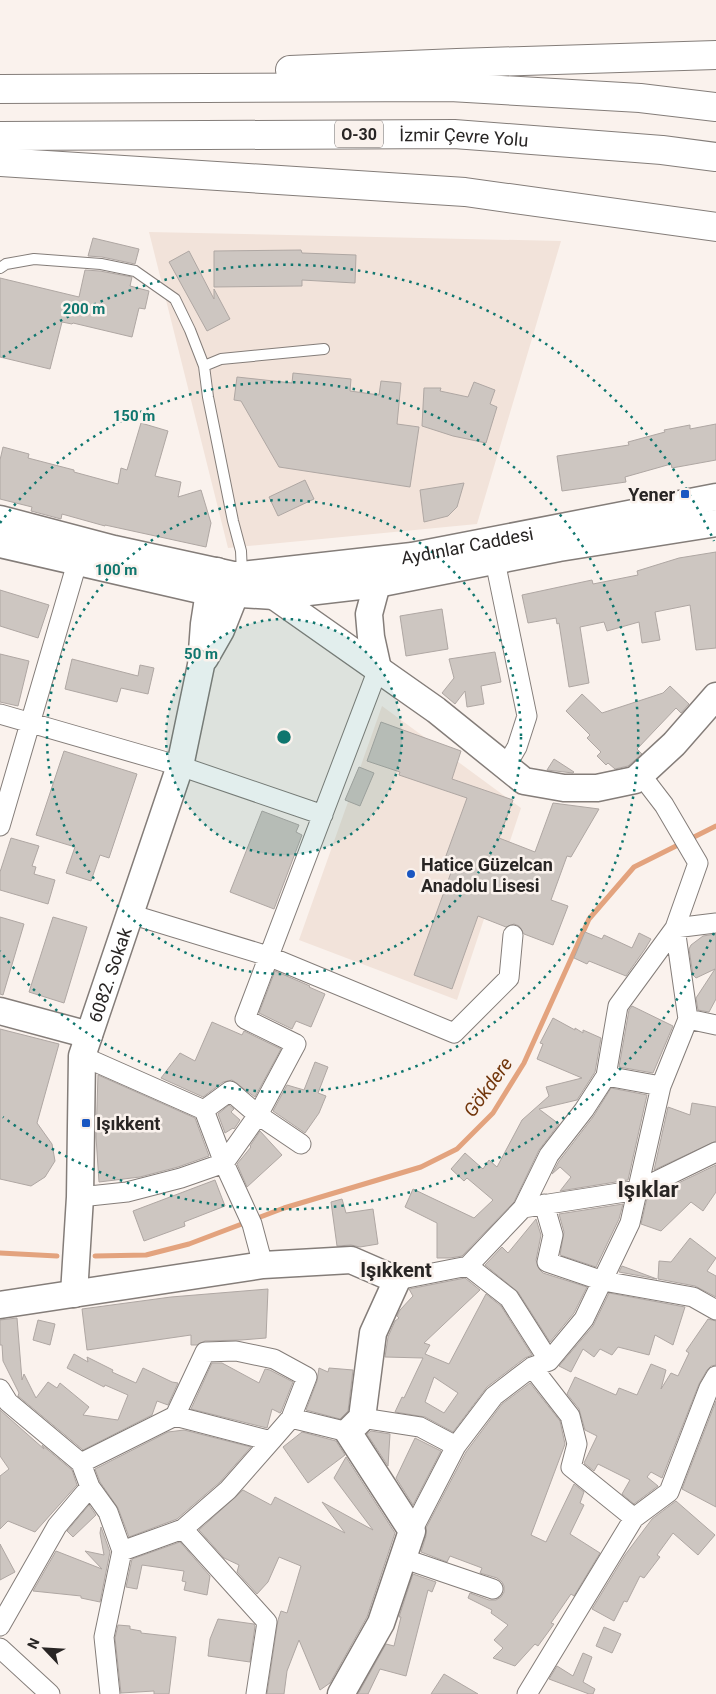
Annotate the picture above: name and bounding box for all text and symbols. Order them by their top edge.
road number: O-30 [335,120,383,148]
street label: İzmir Çevre Yolu [399,123,529,150]
text: 200 m [63,300,105,318]
text: 150 m [113,407,155,425]
place label: Yener [628,484,675,505]
marker: Yener [679,488,691,500]
street label: Aydınlar Caddesi [400,522,535,568]
text: 100 m [95,561,137,579]
text: 50 m [184,645,218,663]
centre of rings [275,728,293,746]
place label: Hatice Güzelcan Anadolu Lisesi [421,854,553,896]
marker: Hatice Güzelcan Anadolu Lisesi [405,868,417,880]
street label: 6082. Sokak [84,924,135,1025]
water label: Gökdere [459,1052,517,1121]
place label: Işıkkent [96,1113,160,1134]
marker: Işıkkent [80,1117,92,1129]
district label: Işıklar [617,1177,679,1202]
district label: Işıkkent [360,1258,432,1282]
north arrow [20,1624,70,1674]
text: N [24,1636,43,1651]

